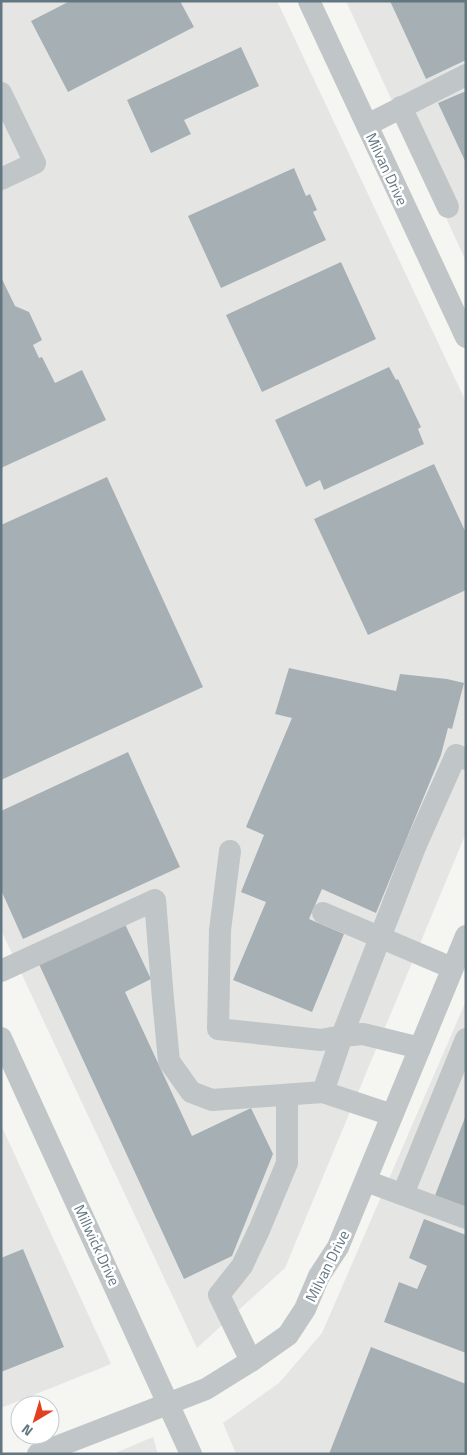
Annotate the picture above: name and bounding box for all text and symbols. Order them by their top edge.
street label: Milvan Drive [360,129,414,209]
street label: Millwick Drive [68,1201,126,1289]
street label: Milvan Drive [299,1226,355,1306]
north arrow [10,1395,60,1445]
text: N [16,1419,37,1442]

